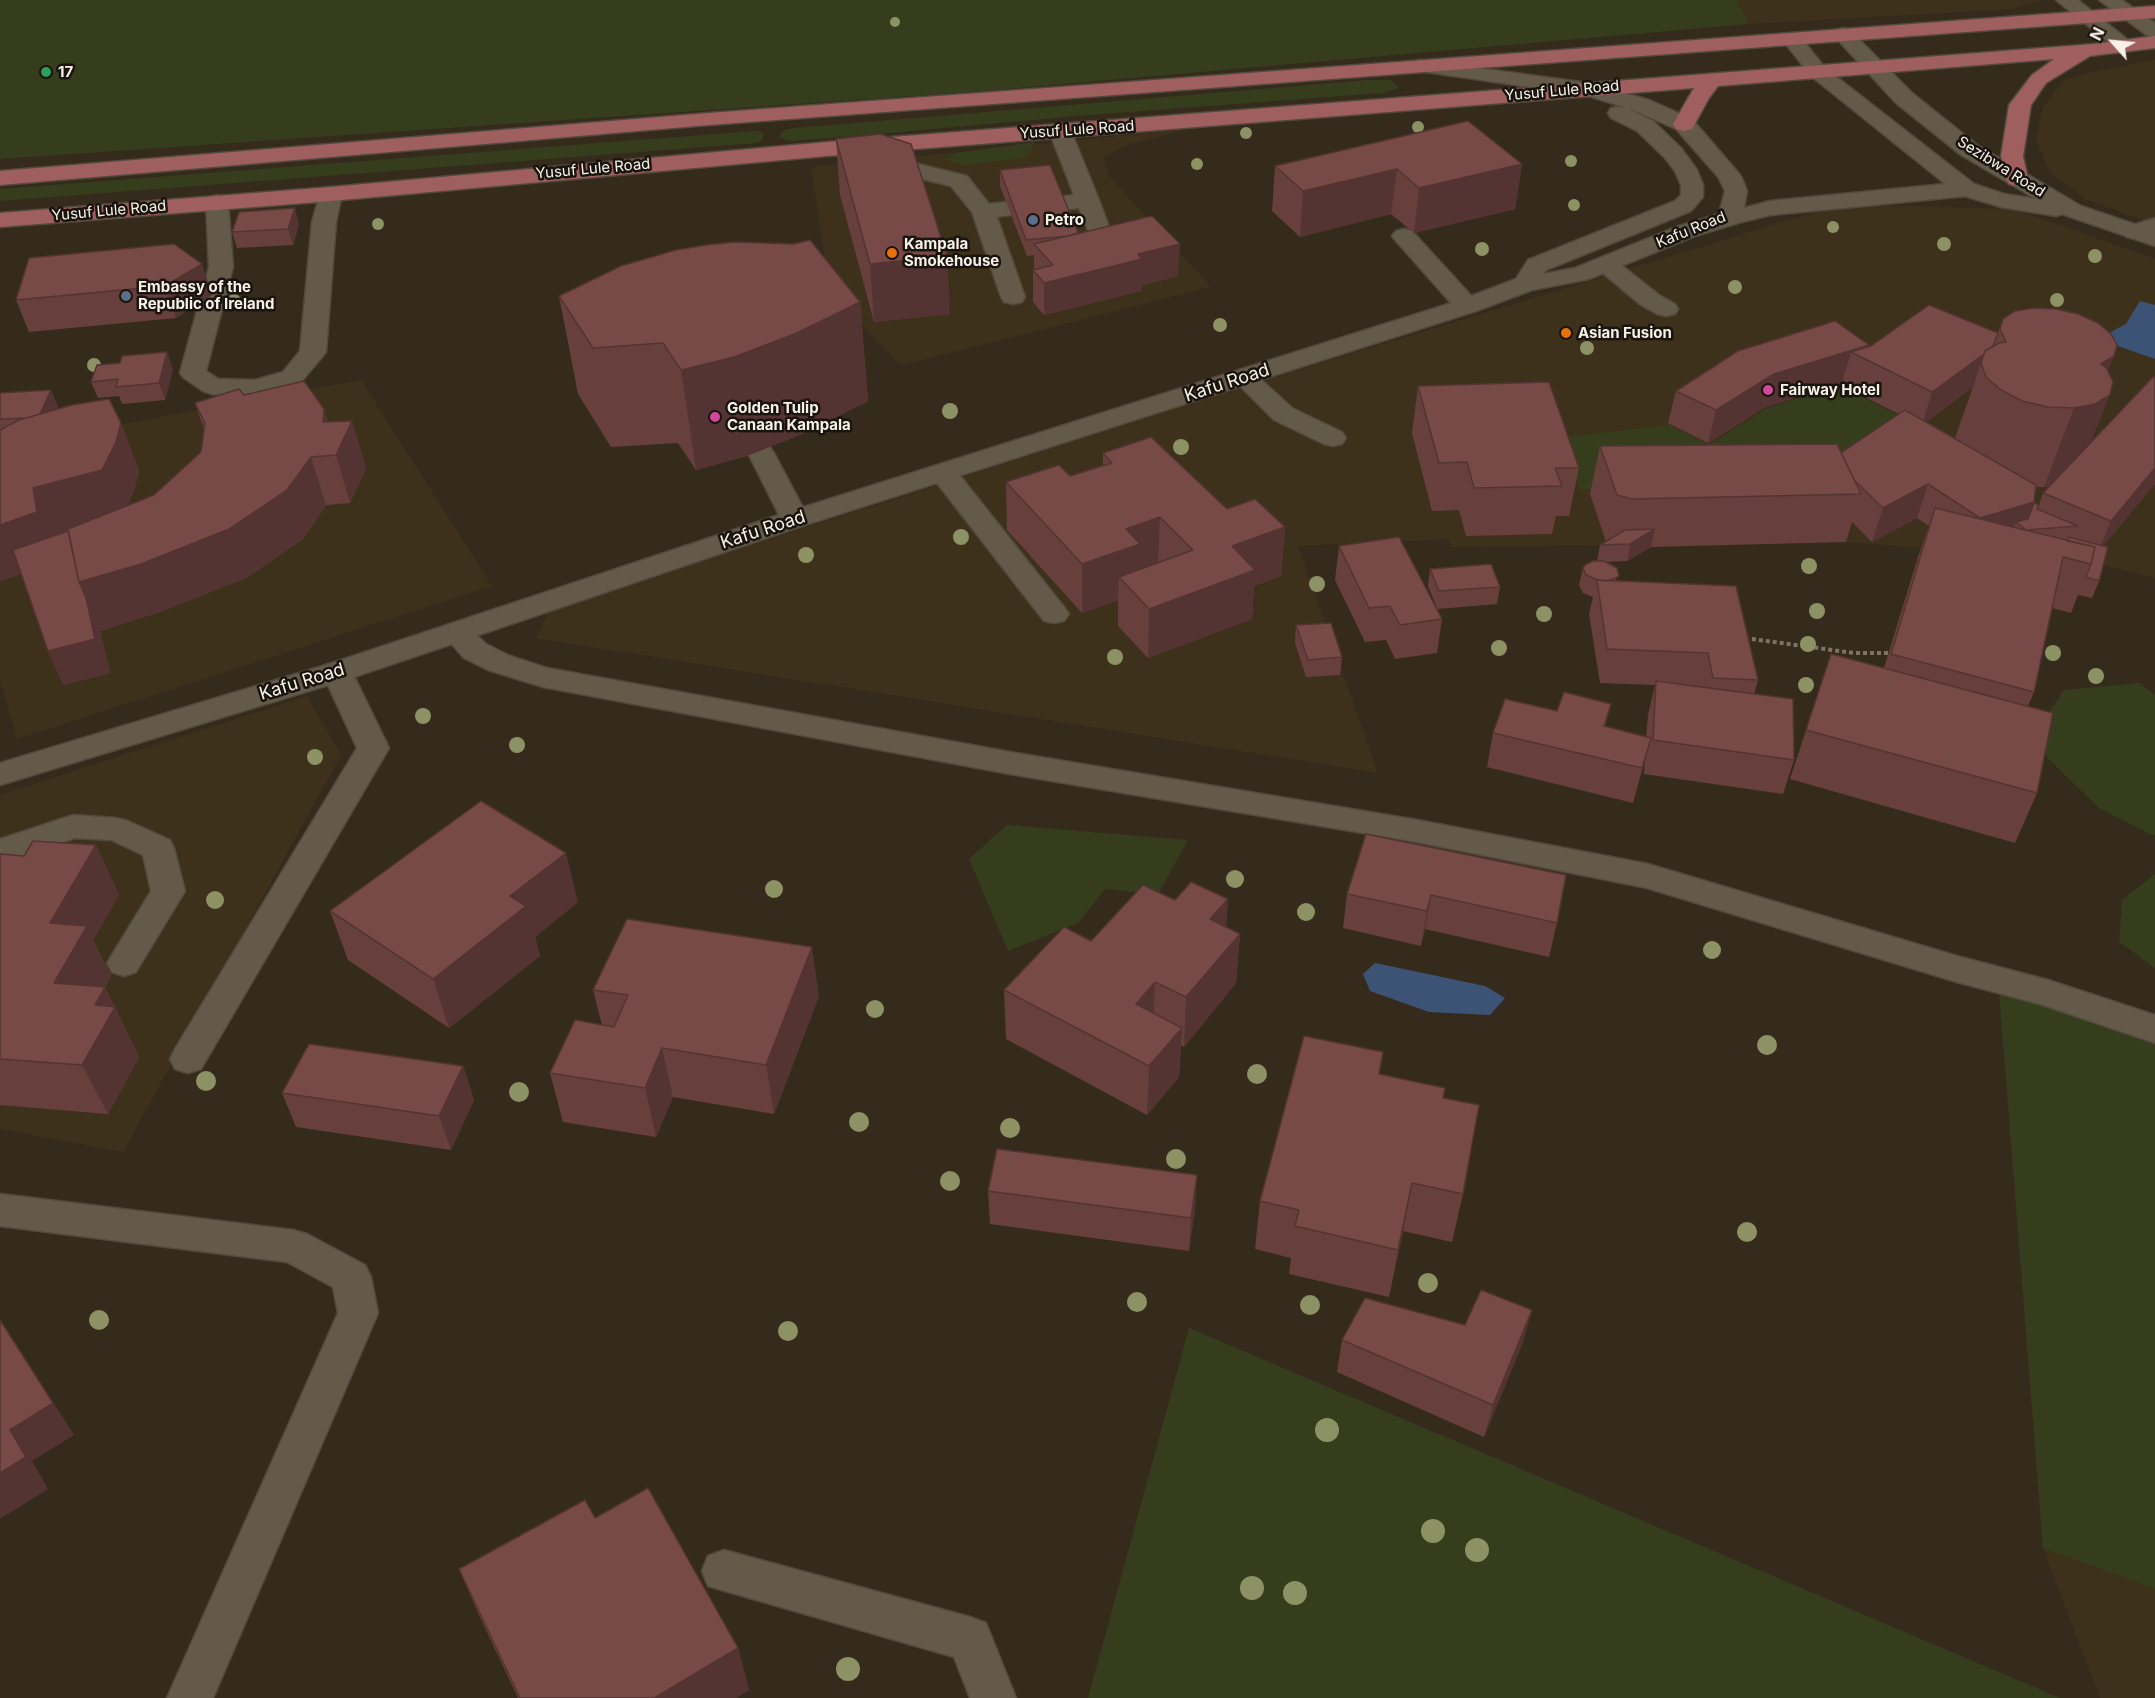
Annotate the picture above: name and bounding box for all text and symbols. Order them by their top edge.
north arrow [2083,12,2143,72]
text: N [2085,24,2109,44]
place label: 17 [58,63,73,81]
marker: 17 [39,65,53,79]
street label: Yusuf Lule Road [1504,77,1620,105]
street label: Yusuf Lule Road [1019,117,1135,143]
street label: Sezibwa Road [1954,133,2048,201]
street label: Yusuf Lule Road [535,155,651,183]
street label: Yusuf Lule Road [51,197,167,225]
street label: Kafu Road [1654,208,1728,252]
place label: Petro [1045,211,1084,229]
marker: Petro [1026,213,1040,227]
place label: Kampala Smokehouse [904,235,999,270]
marker: Kampala Smokehouse [885,246,899,260]
place label: Embassy of the Republic of Ireland [138,278,275,313]
marker: Embassy of the Republic of Ireland [119,289,133,303]
place label: Asian Fusion [1578,324,1672,342]
marker: Asian Fusion [1559,326,1573,340]
street label: Kafu Road [1182,359,1272,407]
place label: Fairway Hotel [1780,381,1880,399]
marker: Fairway Hotel [1761,383,1775,397]
place label: Golden Tulip Canaan Kampala [727,399,851,434]
marker: Golden Tulip Canaan Kampala [708,410,722,424]
street label: Kafu Road [718,506,808,554]
street label: Kafu Road [257,659,347,705]

